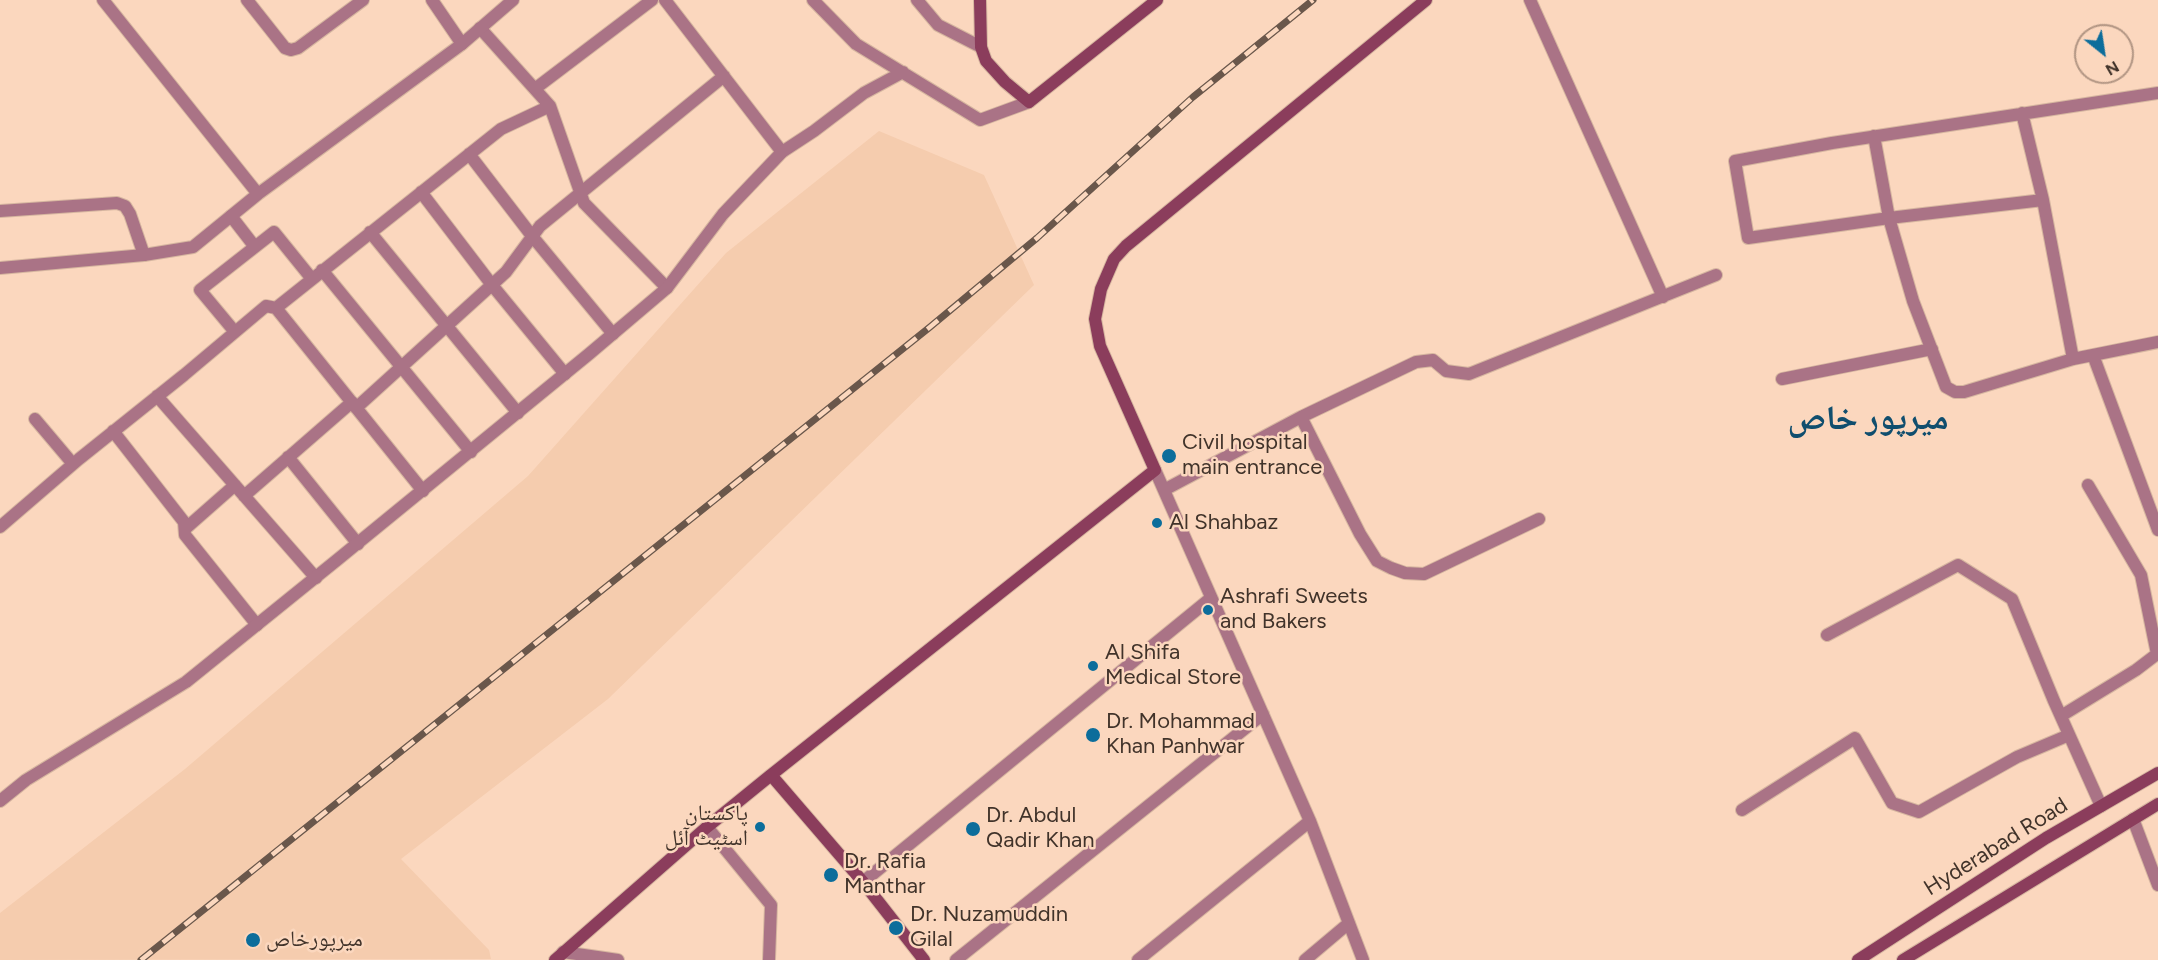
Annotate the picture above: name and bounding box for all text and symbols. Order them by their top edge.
north arrow [2074,24,2134,84]
text: N [2102,57,2122,80]
district label: میرپور خاص [1787,399,1949,439]
place label: Civil hospital main entrance [1182,430,1322,482]
marker: Civil hospital main entrance [1160,447,1178,465]
place label: Al Shahbaz [1169,510,1278,536]
marker: Al Shahbaz [1150,516,1164,530]
place label: Ashrafi Sweets and Bakers [1220,584,1368,636]
marker: Ashrafi Sweets and Bakers [1201,603,1215,617]
place label: Al Shifa Medical Store [1105,640,1241,692]
marker: Al Shifa Medical Store [1086,659,1100,673]
place label: Dr. Mohammad Khan Panhwar [1106,709,1255,760]
marker: Dr. Mohammad Khan Panhwar [1084,726,1102,744]
street label: Hyderabad Road [1919,792,2073,902]
place label: پاکستان اسٹیٹ آئل [665,801,748,852]
place label: Dr. Abdul Qadir Khan [986,803,1094,854]
marker: پاکستان اسٹیٹ آئل [753,820,767,834]
marker: Dr. Abdul Qadir Khan [964,820,982,838]
place label: Dr. Rafia Manthar [844,849,926,900]
marker: Dr. Rafia Manthar [822,866,840,884]
place label: Dr. Nuzamuddin Gilal [910,902,1068,954]
marker: Dr. Nuzamuddin Gilal [887,919,905,937]
place label: ميرپورخاص [266,927,363,953]
marker: ميرپورخاص [244,931,262,949]

